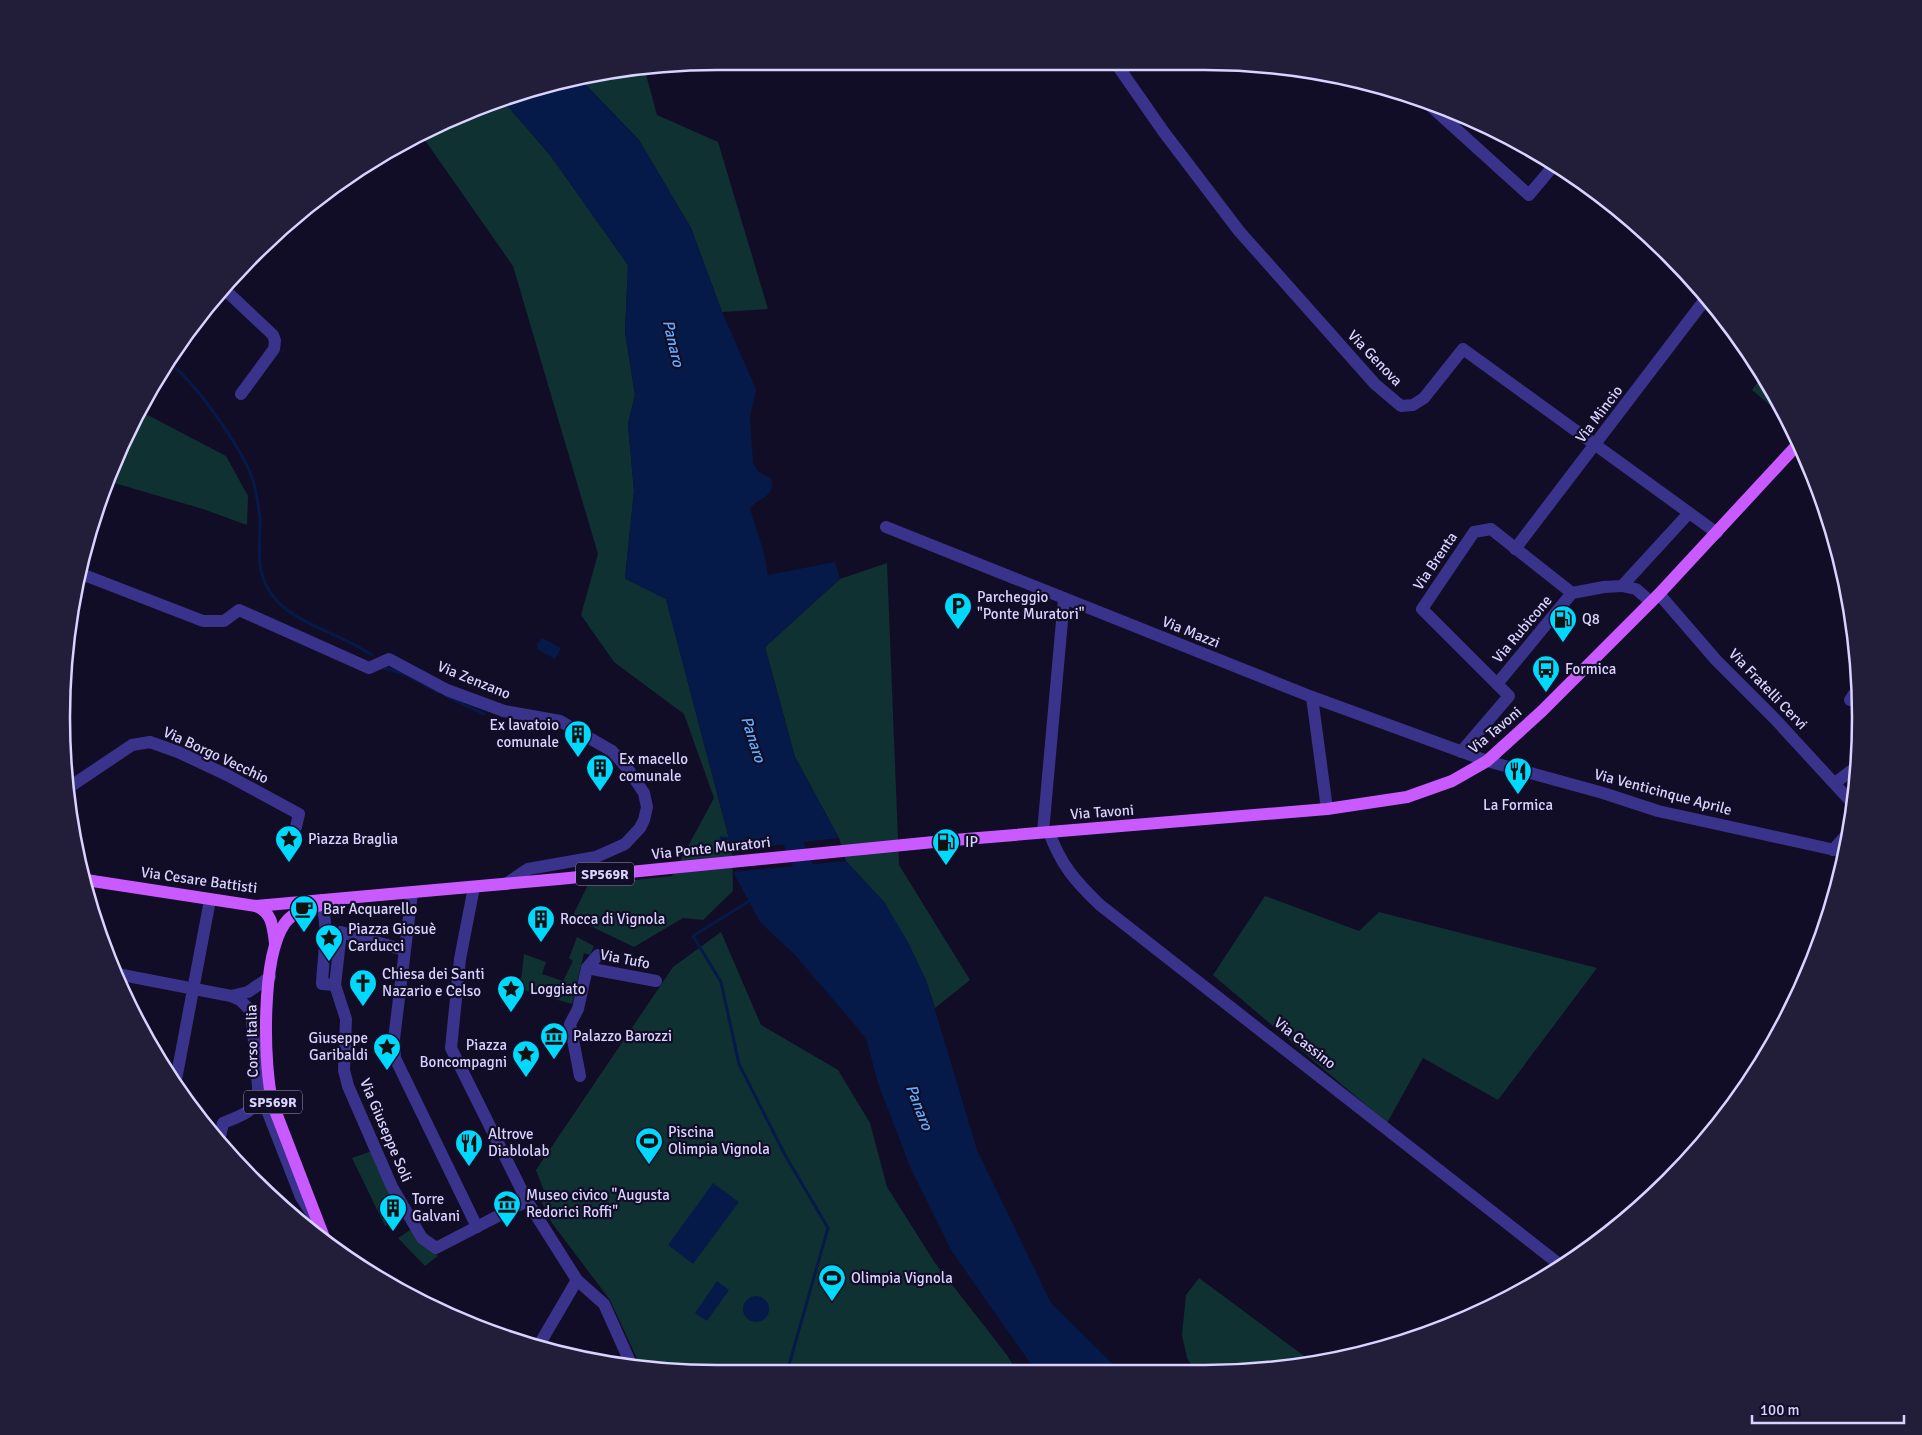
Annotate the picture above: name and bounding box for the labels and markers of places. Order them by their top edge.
place label: Parcheggio "Ponte Muratori" [977,588,1085,623]
parking icon: Parcheggio "Ponte Muratori" [943,591,973,630]
fuel station icon: Q8 [1548,604,1578,643]
place label: Q8 [1582,610,1600,628]
bus stop icon: Formica [1531,654,1561,693]
place label: Formica [1565,660,1616,678]
place label: Ex lavatoio comunale [489,716,559,751]
building icon: Ex lavatoio comunale [563,719,593,758]
place label: Ex macello comunale [619,750,688,785]
building icon: Ex macello comunale [585,753,615,792]
restaurant icon: La Formica [1503,756,1533,795]
place label: La Formica [1483,796,1553,814]
place icon: Piazza Braglia [274,824,304,863]
fuel station icon: IP [931,827,961,866]
place label: Piazza Braglia [308,830,398,848]
place label: IP [965,833,978,851]
cafe icon: Bar Acquarello [289,894,319,933]
place label: Bar Acquarello [323,900,418,918]
building icon: Rocca di Vignola [526,904,556,943]
place label: Rocca di Vignola [560,910,665,928]
place label: Piazza Giosuè Carducci [348,920,436,955]
place icon: Piazza Giosuè Carducci [314,923,344,962]
place label: Chiesa dei Santi Nazario e Celso [382,965,485,1000]
church icon: Chiesa dei Santi Nazario e Celso [348,968,378,1007]
place icon: Loggiato [496,974,526,1013]
place label: Loggiato [530,980,586,998]
museum icon: Palazzo Barozzi [539,1021,569,1060]
place label: Palazzo Barozzi [573,1027,672,1045]
place label: Giuseppe Garibaldi [309,1029,368,1064]
place icon: Giuseppe Garibaldi [372,1032,402,1071]
place label: Piazza Boncompagni [420,1036,507,1071]
place icon: Piazza Boncompagni [511,1039,541,1078]
place label: Piscina Olimpia Vignola [668,1123,770,1158]
place label: Altrove Diablolab [488,1125,549,1160]
sports icon: Piscina Olimpia Vignola [634,1126,664,1165]
restaurant icon: Altrove Diablolab [454,1128,484,1167]
place label: Museo civico "Augusta Redorici Roffi" [526,1186,670,1221]
museum icon: Museo civico "Augusta Redorici Roffi" [492,1189,522,1228]
place label: Torre Galvani [412,1190,460,1225]
building icon: Torre Galvani [378,1193,408,1232]
sports icon: Olimpia Vignola [817,1263,847,1302]
place label: Olimpia Vignola [851,1269,953,1287]

